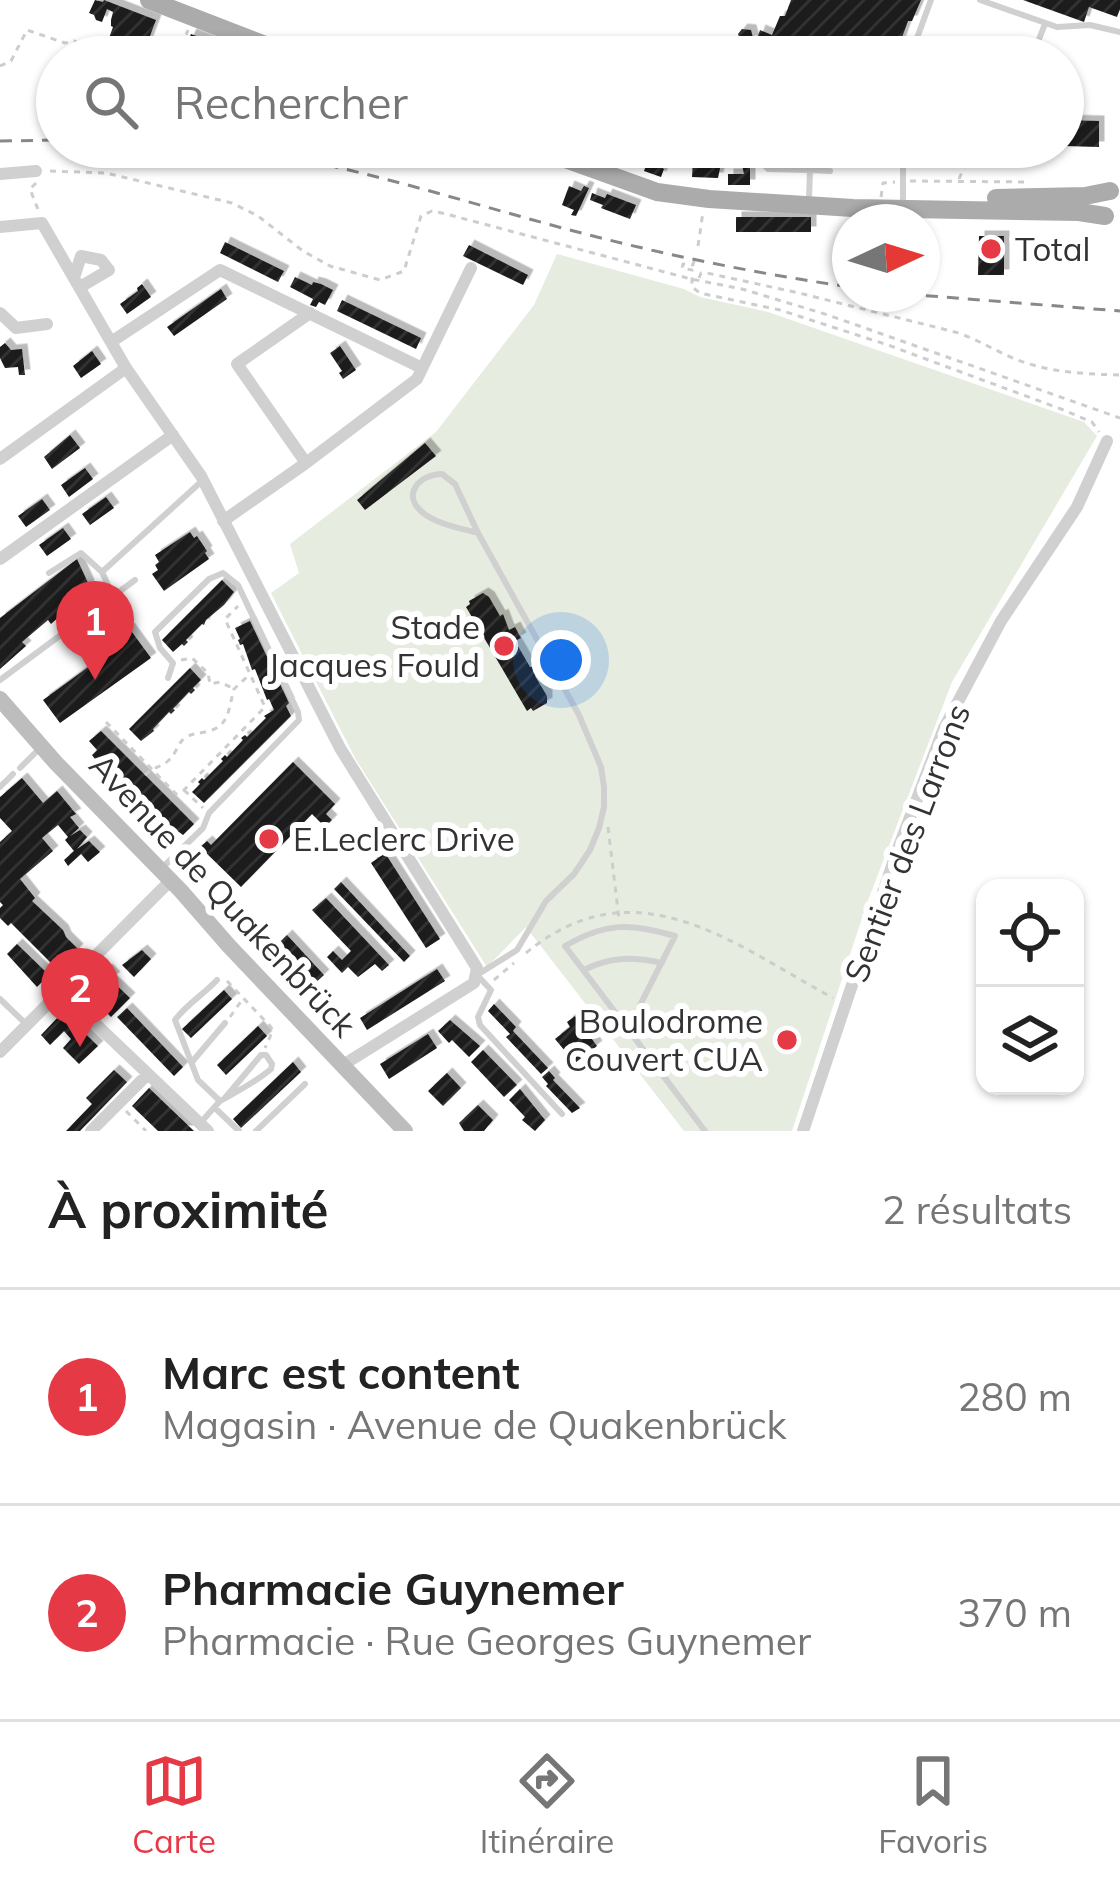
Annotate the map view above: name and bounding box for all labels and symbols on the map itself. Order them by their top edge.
north arrow [832,204,940,312]
place label: Total [1015,228,1090,269]
marker: Total [978,236,1004,262]
pin: 1 [56,581,134,680]
place label: Stade Jacques Fould [268,606,480,685]
your location [531,630,591,690]
marker: Stade Jacques Fould [491,633,517,659]
street label: Sentier des Larrons [835,698,978,988]
street label: Avenue de Quakenbrück [81,745,366,1045]
place label: E.Leclerc Drive [293,818,515,859]
marker: E.Leclerc Drive [256,826,282,852]
pin: 2 [41,948,119,1047]
place label: Boulodrome Couvert CUA [565,1000,763,1079]
marker: Boulodrome Couvert CUA [774,1027,800,1053]

